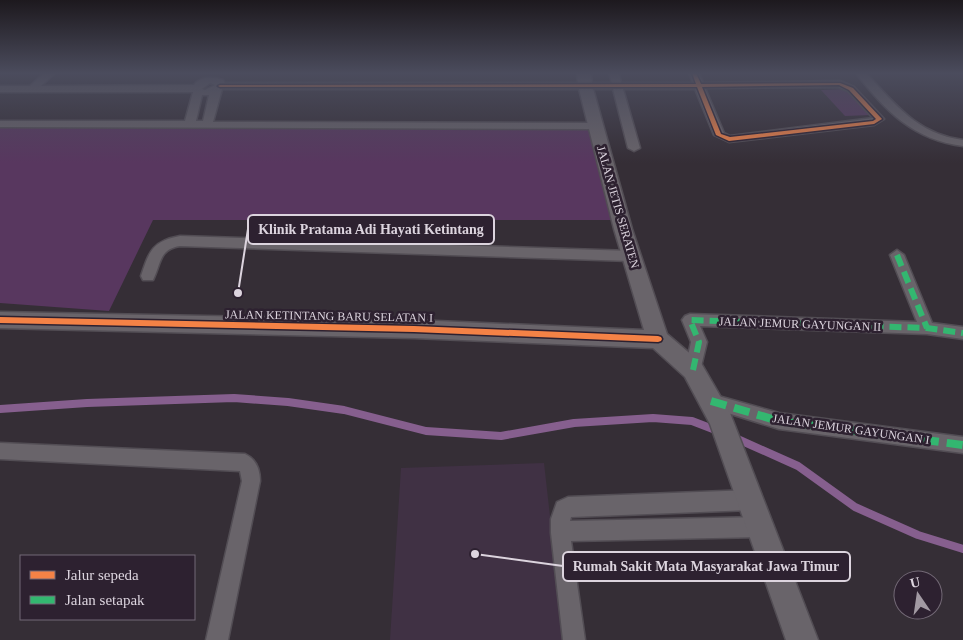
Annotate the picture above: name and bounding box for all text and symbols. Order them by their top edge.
street label: JALAN JETIS SERATEN [594,144,642,270]
callout: Klinik Pratama Adi Hayati Ketintang [248,215,494,244]
text: Klinik Pratama Adi Hayati Ketintang [258,222,484,237]
street label: JALAN KETINTANG BARU SELATAN I [225,307,433,325]
street label: JALAN JEMUR GAYUNGAN II [719,314,881,334]
street label: JALAN JEMUR GAYUNGAN I [772,411,930,447]
callout: Rumah Sakit Mata Masyarakat Jawa Timur [563,552,850,581]
legend [20,555,195,620]
text: Rumah Sakit Mata Masyarakat Jawa Timur [573,559,839,574]
text: Jalur sepeda [65,567,139,583]
north arrow [893,570,943,620]
text: U [909,574,922,591]
text: Jalan setapak [65,592,145,608]

